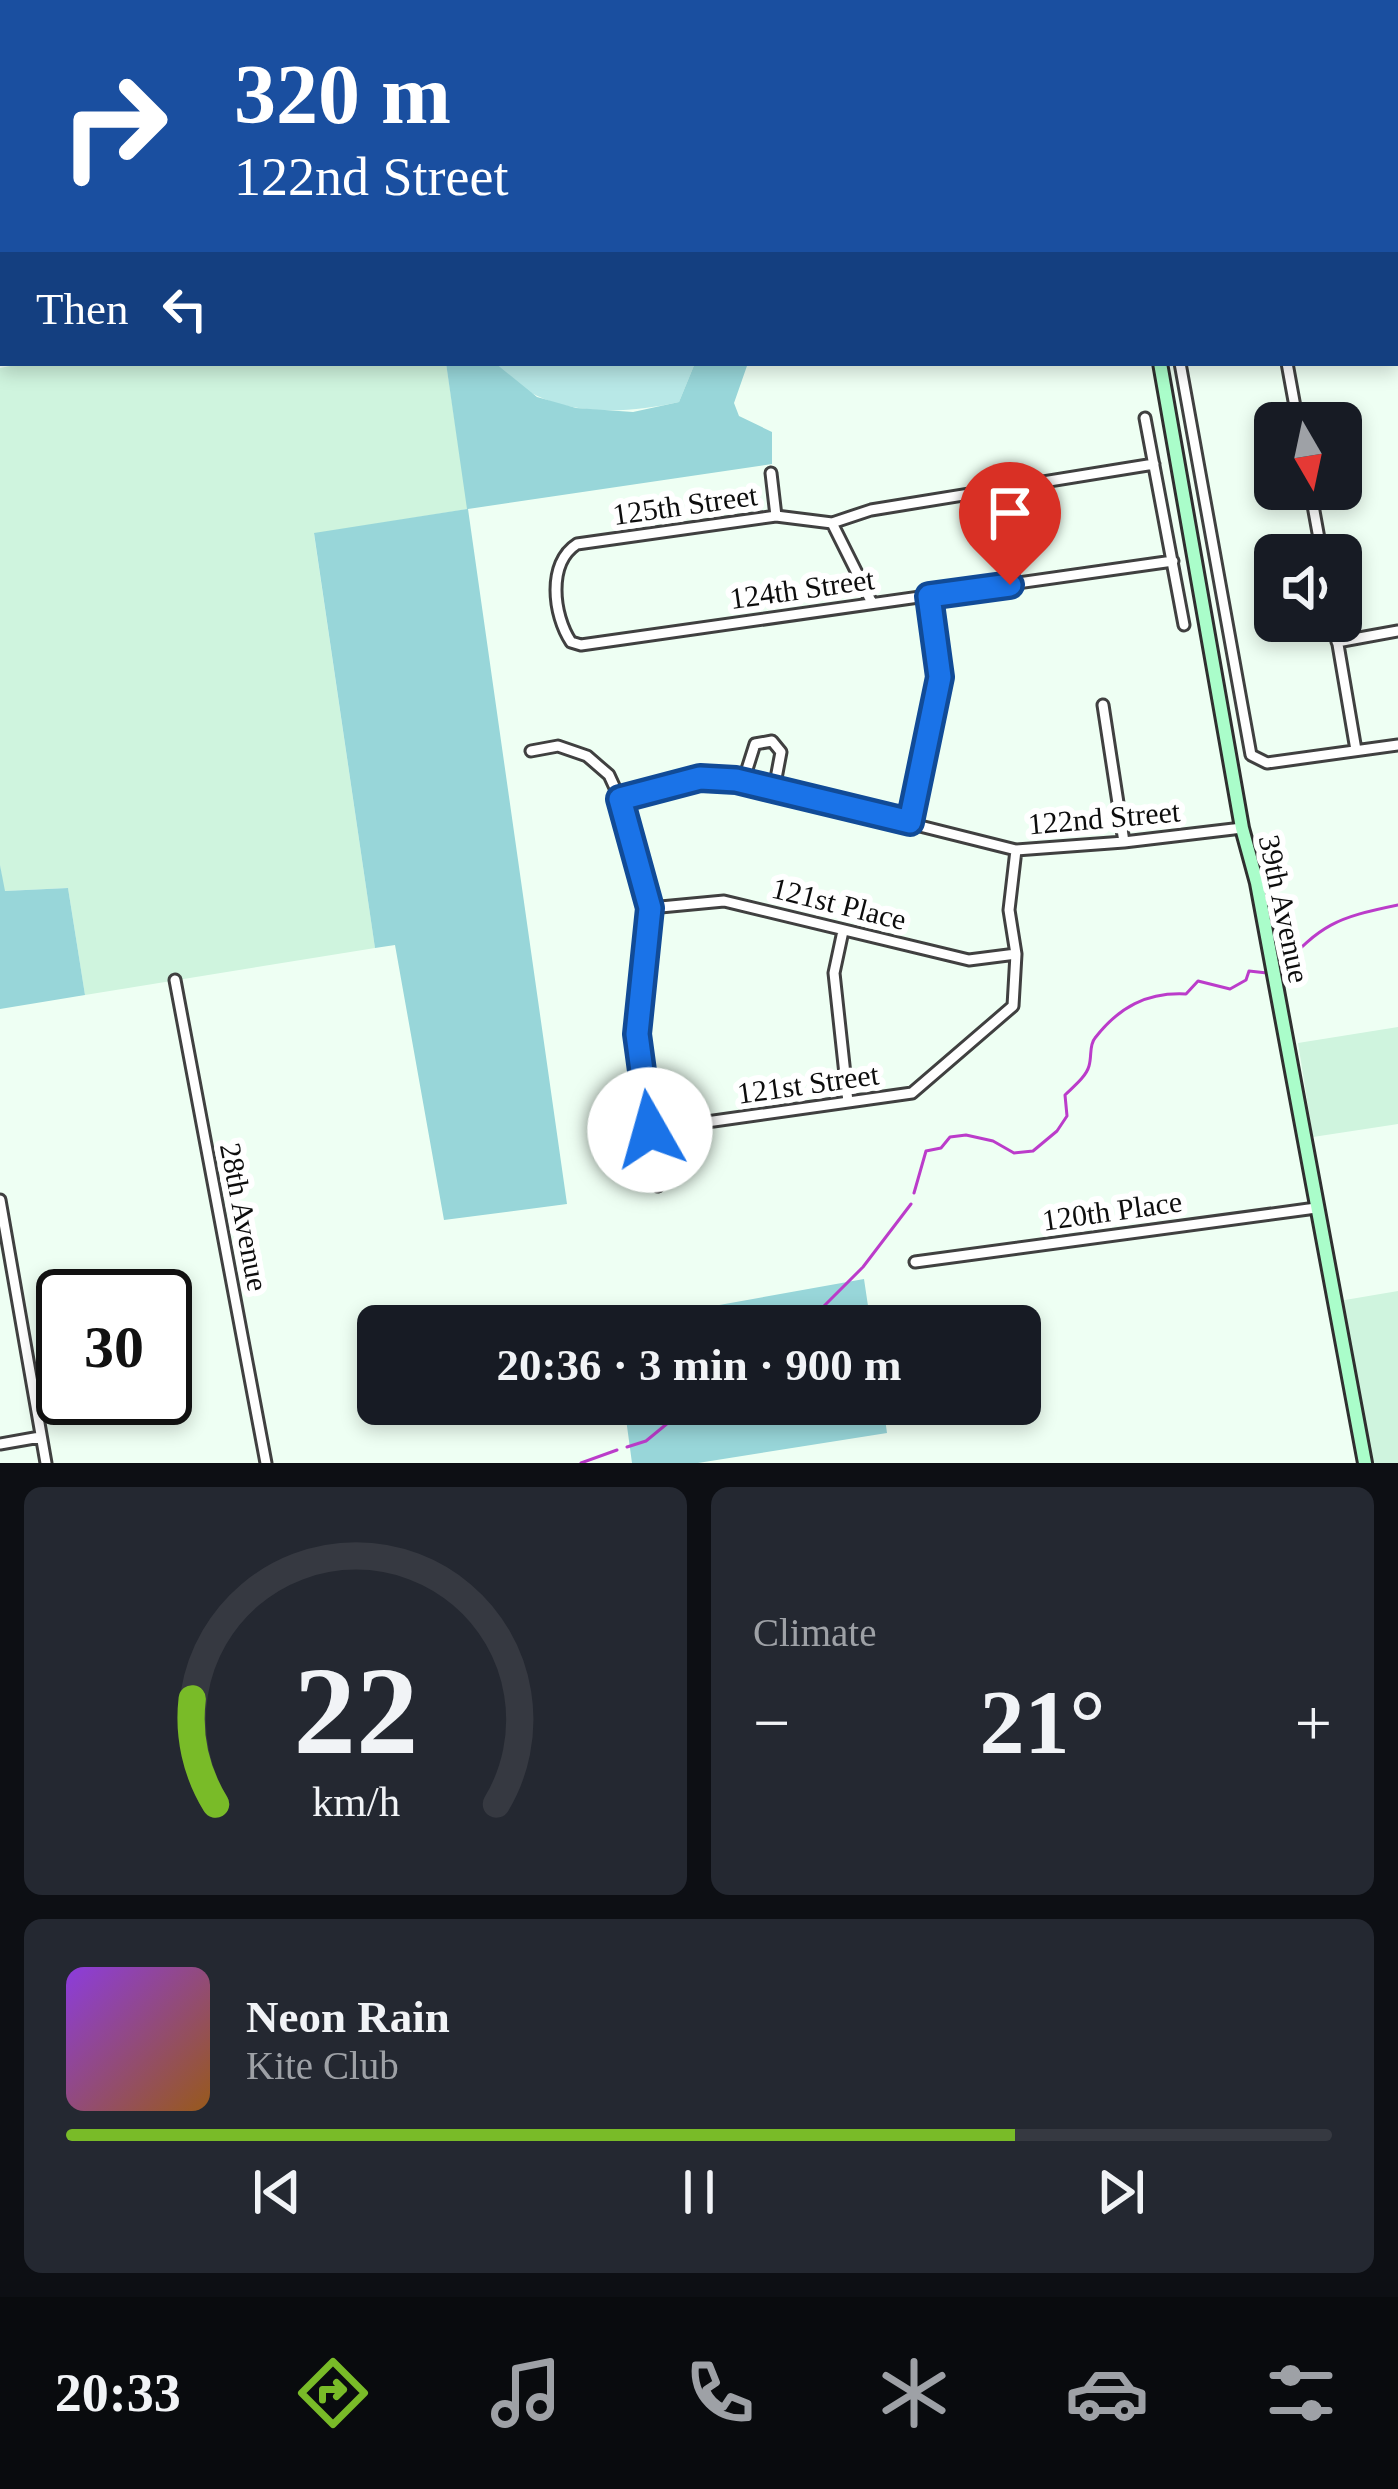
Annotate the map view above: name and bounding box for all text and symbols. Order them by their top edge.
icon: right [36,48,192,204]
text: 320 m [234,48,451,141]
text: 122nd Street [234,147,508,207]
icon: left [152,276,218,342]
text: Then [36,284,128,334]
north arrow [1254,402,1362,510]
map controls [1254,402,1362,642]
pin [959,462,1061,585]
street label: 125th Street [610,478,760,531]
icon: arrive [977,480,1043,546]
button: sound [1254,534,1362,642]
street label: 124th Street [727,562,877,615]
street label: 122nd Street [1027,794,1182,841]
street label: 39th Avenue [1253,832,1316,986]
street label: 121st Place [768,871,910,936]
street label: 121st Street [735,1057,881,1110]
position arrow [587,1067,713,1193]
street label: 28th Avenue [214,1140,275,1294]
street label: 120th Place [1040,1184,1184,1237]
speed limit sign: 30 [36,1269,192,1425]
text: 20:36 · 3 min · 900 m [497,1340,902,1390]
text: Climate [753,1611,876,1654]
text: 22 [293,1642,418,1780]
text: 21° [980,1673,1106,1772]
text: − [753,1686,790,1759]
text: + [1295,1686,1332,1759]
text: km/h [311,1778,400,1825]
text: Neon Rain [246,1992,450,2042]
text: Kite Club [246,2044,399,2087]
icon: previous [244,2159,310,2225]
icon: pause [666,2159,732,2225]
icon: next [1088,2159,1154,2225]
icon: directions [291,2351,375,2435]
icon: music [484,2351,568,2435]
icon: phone [678,2351,762,2435]
icon: climate [872,2351,956,2435]
icon: car [1065,2351,1149,2435]
icon: filters [1259,2351,1343,2435]
text: 20:33 [55,2363,181,2423]

